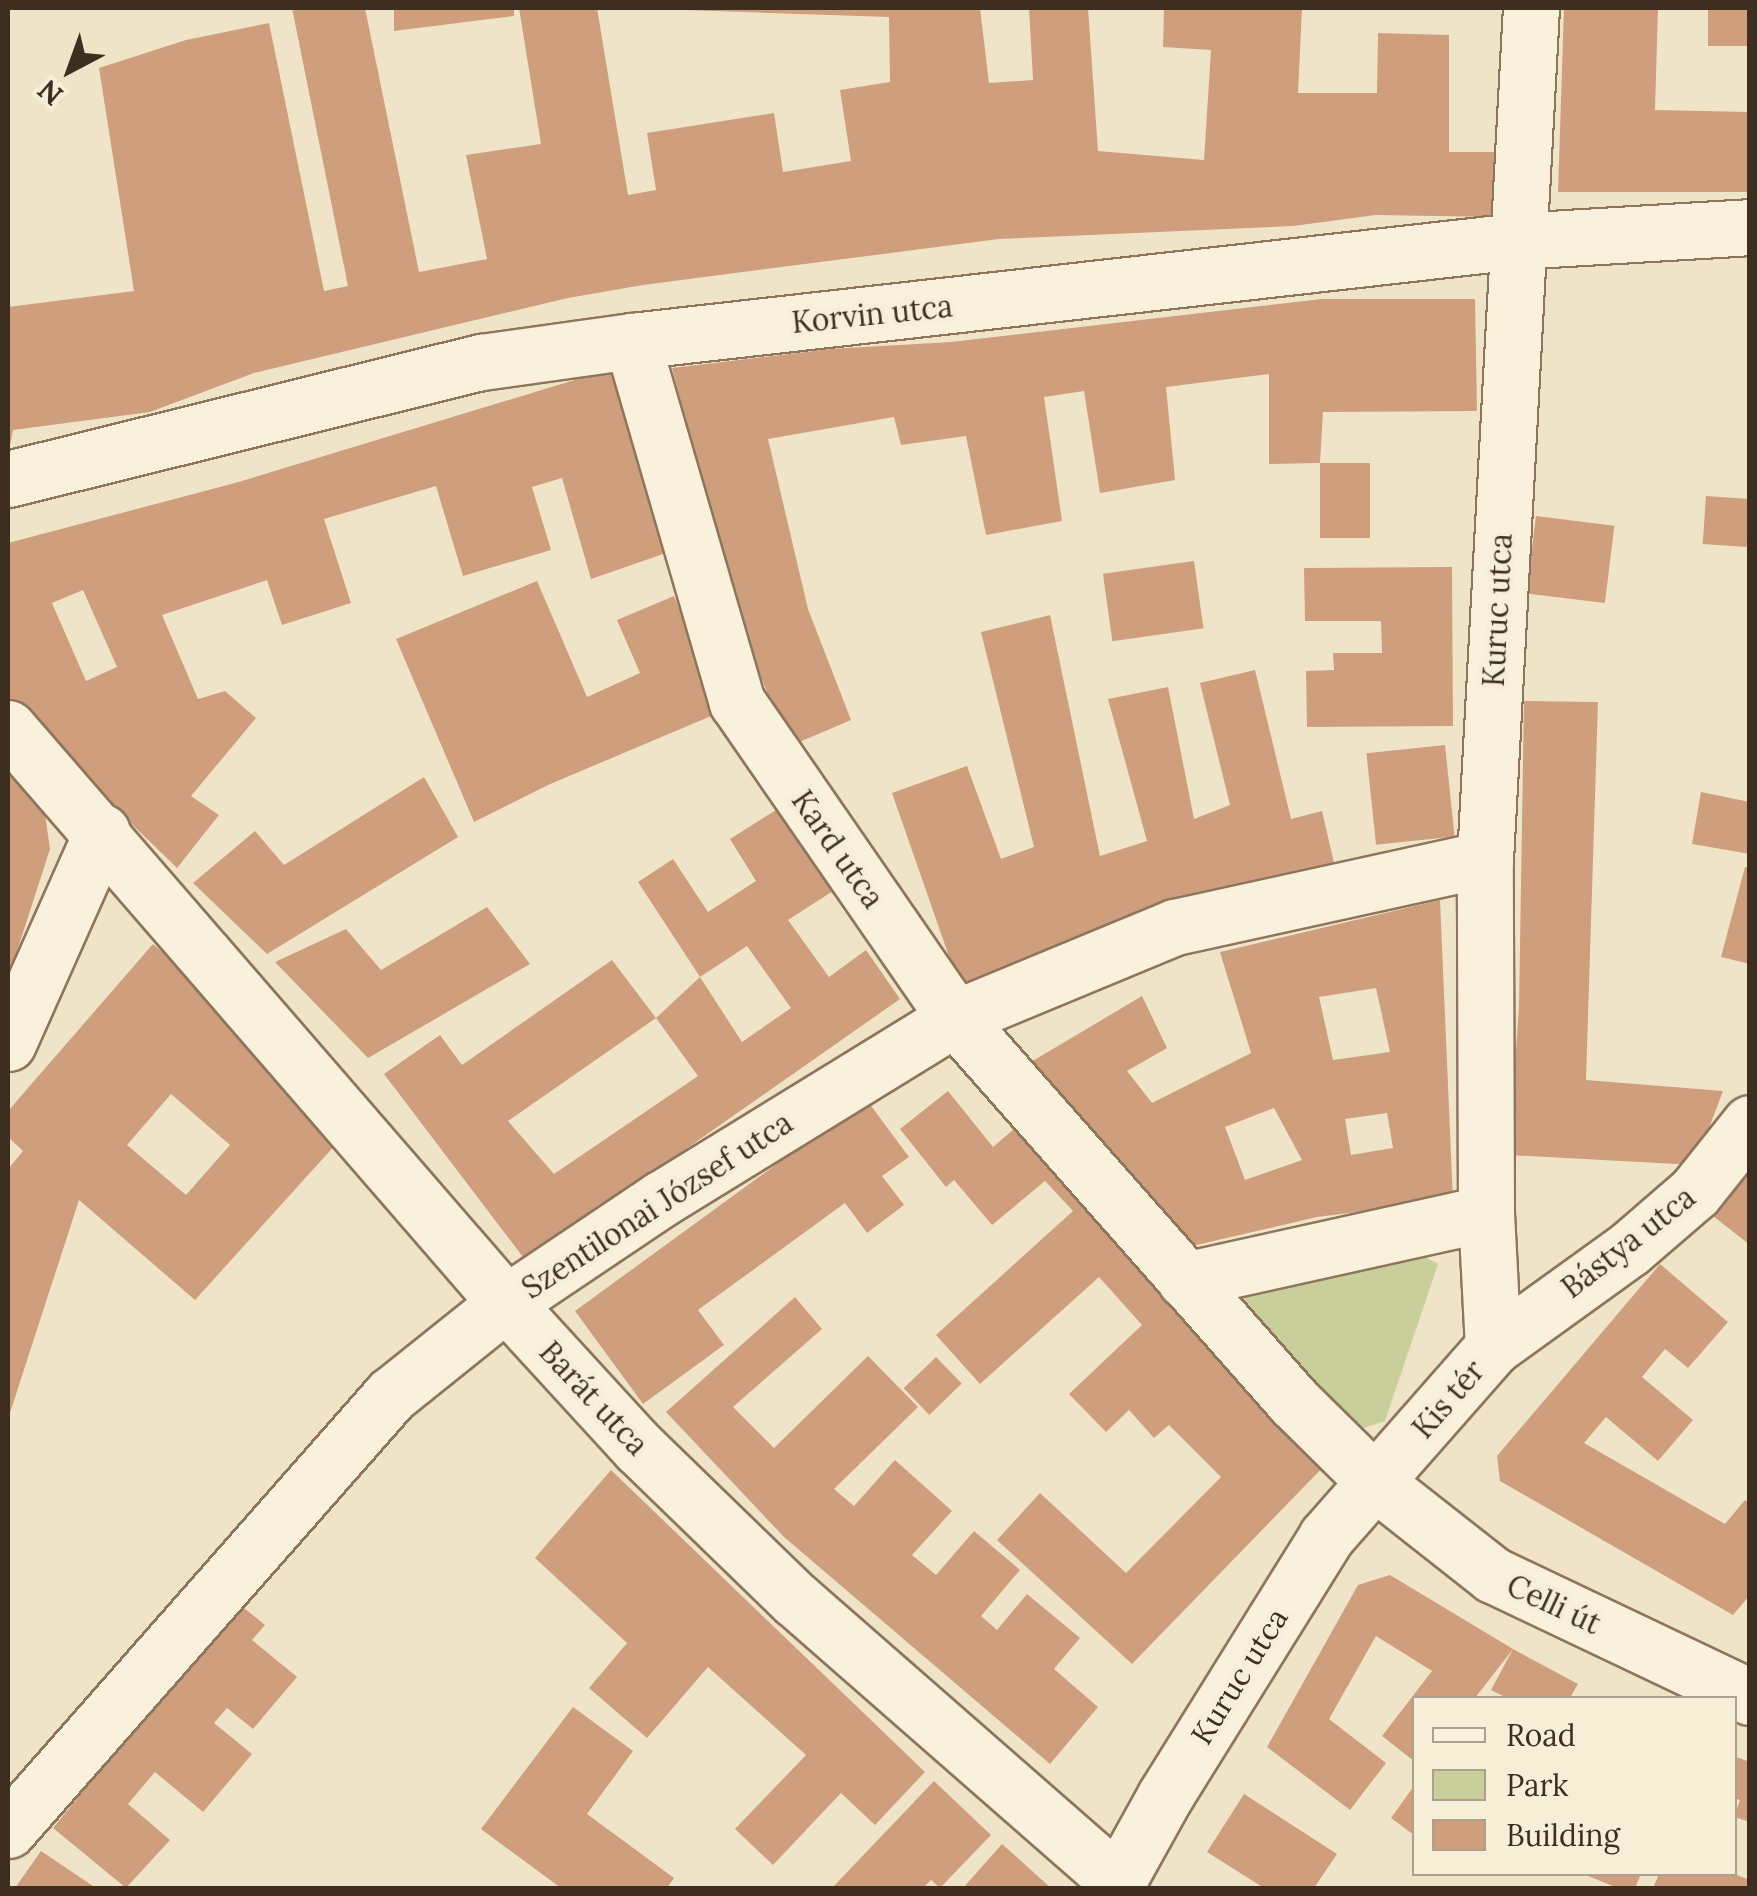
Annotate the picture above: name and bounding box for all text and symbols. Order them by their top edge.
north arrow [20,20,120,120]
text: N [30,72,70,113]
street label: Korvin utca [790,288,954,340]
street label: Kuruc utca [1475,532,1519,688]
street label: Kard utca [784,783,892,915]
street label: Szentilonai József utca [515,1104,799,1306]
street label: Bástya utca [1554,1179,1702,1305]
street label: Barát utca [532,1334,656,1462]
street label: Kis tér [1404,1353,1492,1445]
street label: Celli út [1501,1567,1607,1641]
street label: Kuruc utca [1183,1601,1295,1751]
legend [1412,1696,1737,1876]
text: Road [1506,1716,1576,1754]
text: Park [1506,1766,1568,1804]
text: Building [1506,1816,1620,1854]

